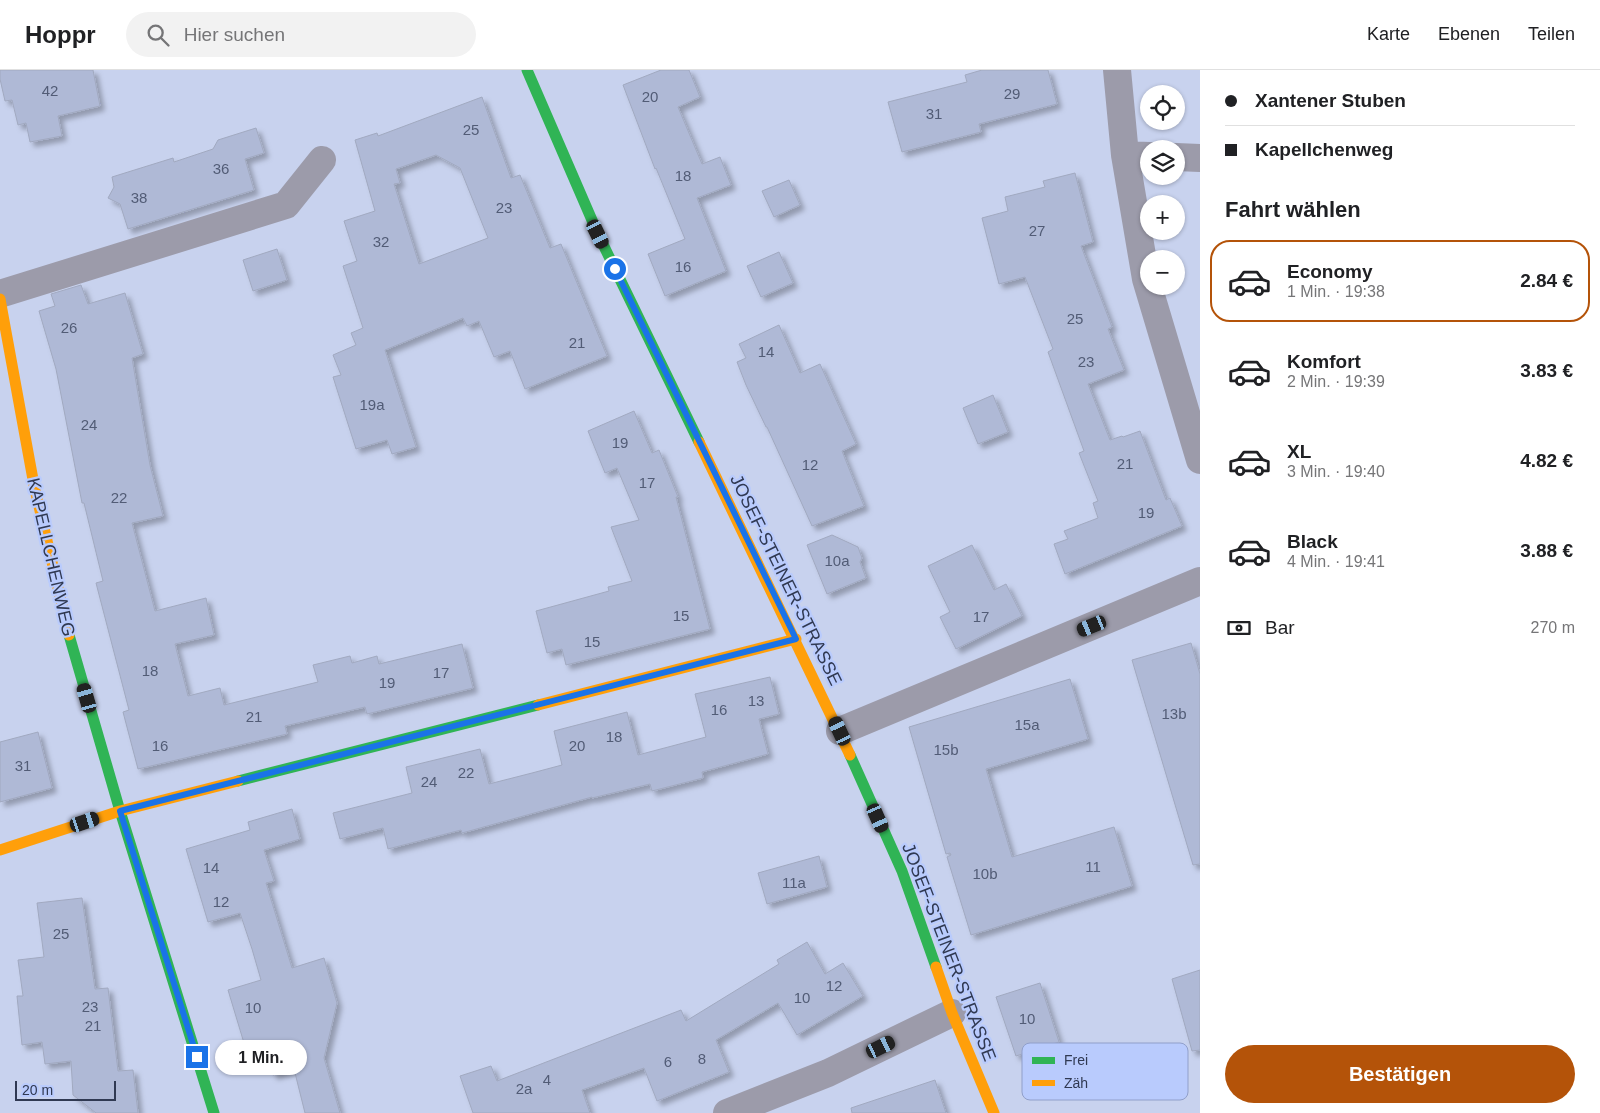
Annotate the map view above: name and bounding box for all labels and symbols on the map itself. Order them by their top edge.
house number: 42 [42,82,58,99]
house number: 29 [1004,85,1020,102]
house number: 20 [642,88,658,105]
house number: 31 [926,105,942,122]
house number: 25 [463,121,479,138]
house number: 36 [213,160,229,177]
house number: 18 [675,167,691,184]
house number: 38 [131,189,147,206]
house number: 23 [496,199,512,216]
car [584,217,611,251]
house number: 27 [1029,222,1045,239]
house number: 32 [373,233,389,250]
route start [604,258,626,280]
house number: 16 [675,258,691,275]
house number: 25 [1067,310,1083,327]
house number: 26 [61,319,77,336]
house number: 21 [569,334,585,351]
house number: 14 [758,343,774,360]
house number: 23 [1078,353,1094,370]
house number: 19a [359,396,385,413]
house number: 24 [81,416,97,433]
house number: 19 [612,434,628,451]
house number: 21 [1117,455,1133,472]
house number: 12 [802,456,818,473]
street label: JOSEF-STEINER-STRASSE [726,471,846,689]
house number: 17 [639,474,655,491]
street label: KAPELLCHENWEG [23,476,79,638]
house number: 22 [111,489,127,506]
house number: 19 [1138,504,1154,521]
house number: 10a [824,552,850,569]
house number: 15 [673,607,689,624]
house number: 17 [973,608,989,625]
car [1075,613,1108,639]
house number: 15 [584,633,600,650]
house number: 18 [142,662,158,679]
house number: 17 [433,664,449,681]
house number: 19 [379,674,395,691]
car [75,682,98,714]
house number: 13 [748,692,764,709]
house number: 16 [711,701,727,718]
house number: 13b [1161,705,1187,722]
house number: 21 [246,708,262,725]
car [826,714,853,748]
house number: 15a [1014,716,1040,733]
house number: 18 [606,728,622,745]
house number: 16 [152,737,168,754]
house number: 20 [569,737,585,754]
house number: 15b [933,741,959,758]
house number: 31 [15,757,31,774]
house number: 22 [458,764,474,781]
house number: 24 [421,773,437,790]
car [865,801,890,835]
car [68,810,101,834]
street label: JOSEF-STEINER-STRASSE [898,840,1000,1064]
house number: 11 [1085,858,1101,875]
house number: 14 [203,859,219,876]
house number: 10b [972,865,998,882]
house number: 11a [782,874,807,891]
house number: 12 [213,893,229,910]
house number: 25 [53,925,69,942]
house number: 12 [826,977,842,994]
house number: 10 [794,989,810,1006]
house number: 23 [82,998,98,1015]
house number: 10 [245,999,261,1016]
house number: 10 [1019,1010,1035,1027]
house number: 21 [85,1017,101,1034]
car [864,1034,897,1060]
callout: 1 Min. [214,1040,307,1074]
legend [1022,1043,1188,1100]
route end [186,1046,208,1068]
house number: 8 [698,1050,706,1067]
text: Frei [1064,1052,1088,1068]
house number: 6 [664,1053,672,1070]
house number: 4 [543,1071,551,1088]
text: Zäh [1064,1075,1088,1091]
scale bar [15,1078,116,1101]
house number: 2a [516,1080,533,1097]

